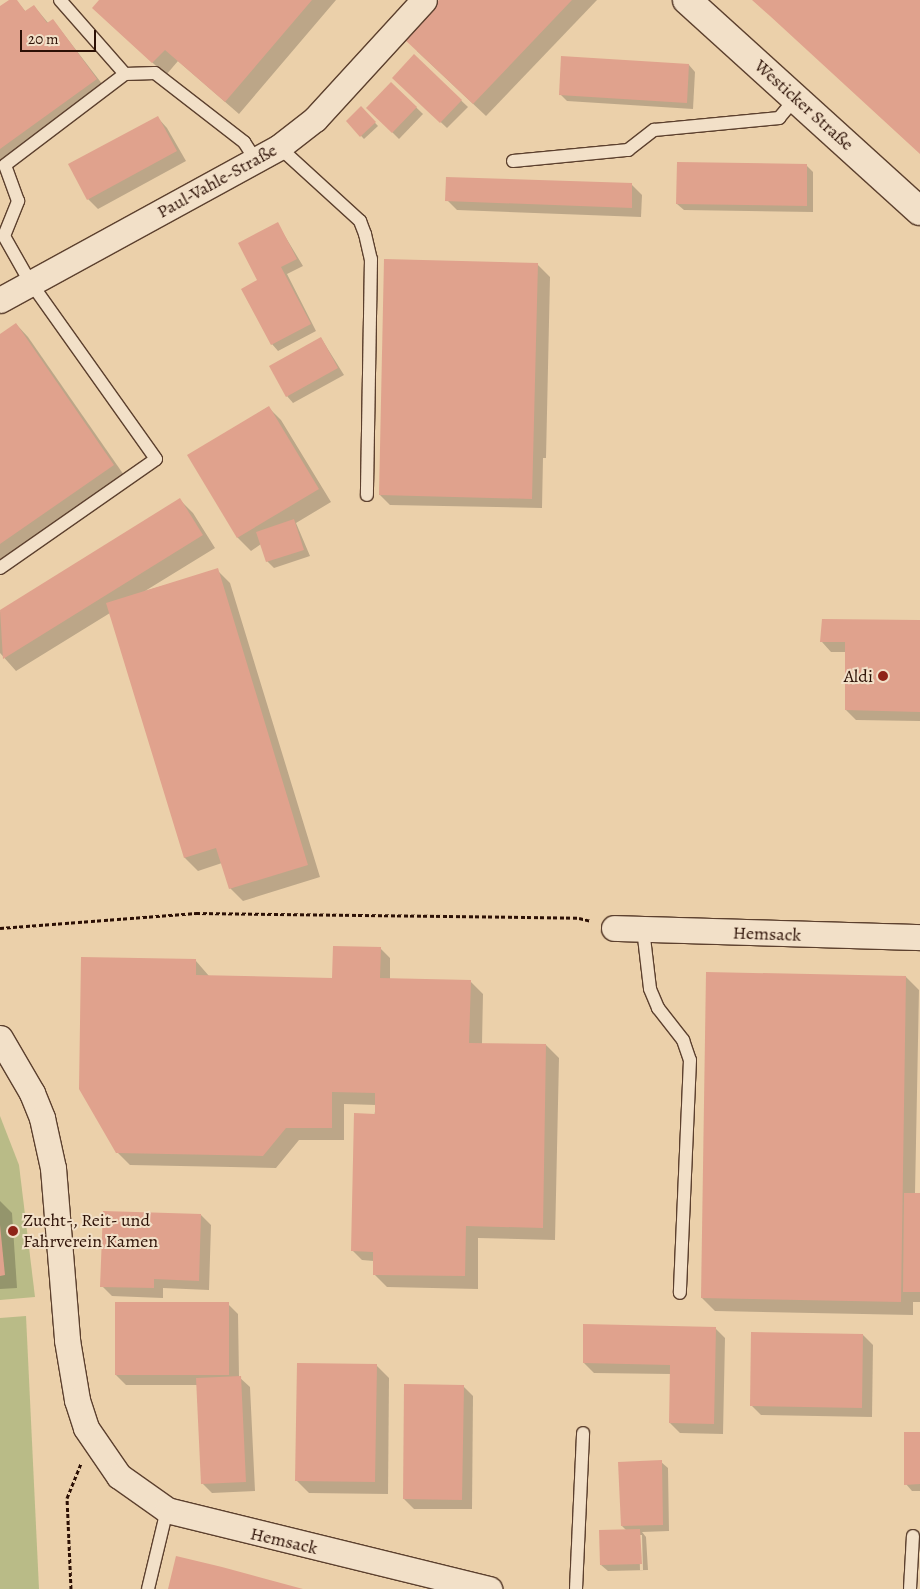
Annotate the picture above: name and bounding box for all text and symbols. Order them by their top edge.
scale bar [22,20,99,52]
text: 20 m [28,29,59,49]
street label: Westicker Straße [750,55,858,155]
street label: Paul-Vahle-Straße [153,139,281,223]
place label: Aldi [844,665,873,687]
marker: Aldi [877,670,889,682]
street label: Hemsack [732,922,802,946]
place label: Zucht-, Reit- und Fahrverein Kamen [23,1210,158,1252]
marker: Zucht-, Reit- und Fahrverein Kamen [7,1225,19,1237]
street label: Hemsack [248,1523,320,1559]

